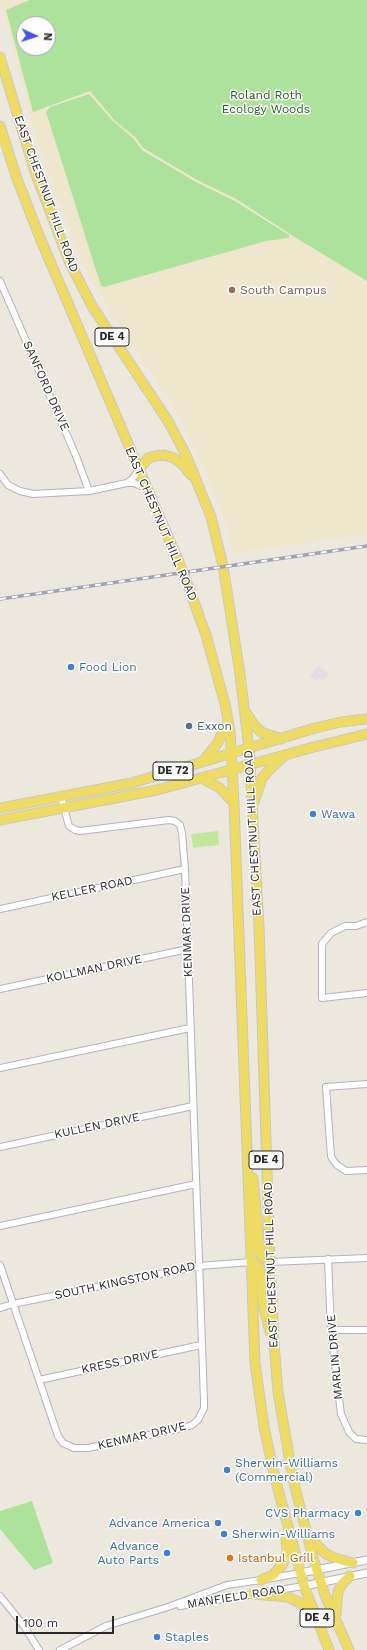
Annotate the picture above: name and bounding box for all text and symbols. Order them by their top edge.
north arrow [16,16,56,56]
text: N [41,32,54,41]
park label: Roland Roth Ecology Woods [222,88,310,116]
street label: EAST CHESTNUT HILL ROAD [11,114,81,274]
place label: South Campus [240,283,327,297]
marker: South Campus [227,285,237,295]
road number: DE 4 [95,328,129,346]
street label: SANFORD DRIVE [20,339,72,433]
street label: EAST CHESTNUT HILL ROAD [122,445,200,603]
place label: Food Lion [79,660,137,674]
marker: Food Lion [66,662,76,672]
place label: Exxon [197,719,232,733]
marker: Exxon [184,721,194,731]
street label: EAST CHESTNUT HILL ROAD [241,750,265,916]
road number: DE 72 [153,762,193,780]
place label: Wawa [321,807,355,821]
marker: Wawa [308,809,318,819]
street label: KELLER ROAD [50,873,134,905]
street label: KENMAR DRIVE [178,887,196,977]
street label: KOLLMAN DRIVE [45,952,143,986]
street label: KULLEN DRIVE [53,1110,141,1142]
road number: DE 4 [249,1151,283,1169]
street label: EAST CHESTNUT HILL ROAD [261,1182,281,1348]
street label: SOUTH KINGSTON ROAD [53,1259,197,1303]
street label: MARLIN DRIVE [324,1314,346,1400]
street label: KRESS DRIVE [80,1347,160,1377]
street label: KENMAR DRIVE [96,1419,188,1453]
place label: Sherwin-Williams (Commercial) [235,1456,338,1484]
marker: Sherwin-Williams (Commercial) [222,1465,232,1475]
place label: CVS Pharmacy [265,1506,350,1520]
marker: CVS Pharmacy [353,1508,363,1518]
place label: Advance America [109,1516,210,1530]
marker: Advance America [213,1518,223,1528]
place label: Sherwin-Williams [232,1527,335,1541]
marker: Sherwin-Williams [219,1529,229,1539]
place label: Advance Auto Parts [97,1539,159,1567]
marker: Advance Auto Parts [162,1548,172,1558]
place label: Istanbul Grill [238,1551,314,1565]
marker: Istanbul Grill [225,1553,235,1563]
street label: MANFIELD ROAD [186,1582,286,1612]
scale bar [18,1608,116,1634]
road number: DE 4 [300,1609,334,1627]
text: 100 m [23,1616,58,1630]
place label: Staples [165,1630,209,1644]
marker: Staples [152,1632,162,1642]

